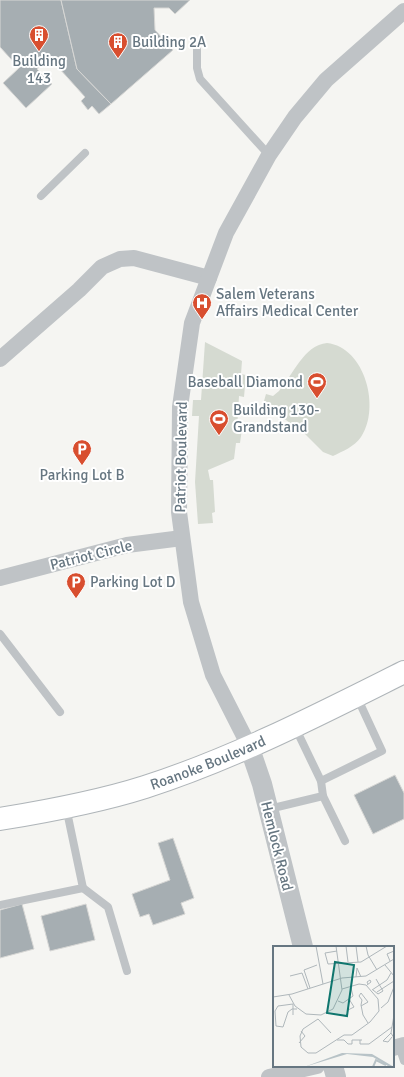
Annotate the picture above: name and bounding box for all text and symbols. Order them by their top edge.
building icon: Building 143 [28,24,50,52]
building icon: Building 2A [107,31,129,59]
place label: Building 2A [132,33,206,51]
place label: Building 143 [12,52,66,87]
place label: Salem Veterans Affairs Medical Center [216,285,359,320]
hospital icon: Salem Veterans Affairs Medical Center [191,292,213,320]
sports icon: Baseball Diamond [306,371,328,399]
place label: Baseball Diamond [188,373,303,391]
street label: Patriot Boulevard [171,401,191,513]
place label: Building 130- Grandstand [233,401,320,436]
sports icon: Building 130- Grandstand [208,408,230,436]
parking icon: Parking Lot B [71,438,93,466]
place label: Parking Lot B [40,466,124,484]
street label: Patriot Circle [48,536,134,574]
parking icon: Parking Lot D [65,571,87,599]
place label: Parking Lot D [90,573,176,591]
street label: Roanoke Boulevard [148,732,268,794]
street label: Hemlock Road [257,799,297,893]
inset map [273,946,394,1067]

